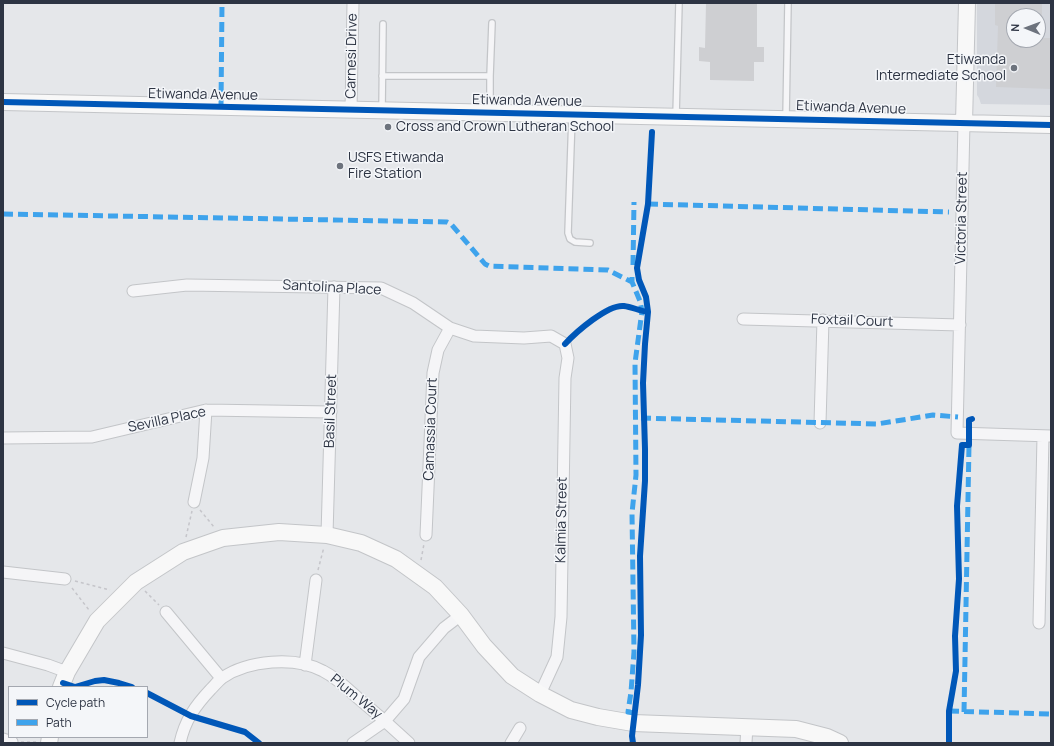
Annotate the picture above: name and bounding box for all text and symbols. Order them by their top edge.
north arrow [1006,8,1046,48]
street label: Carnesi Drive [343,13,361,99]
text: N [1007,24,1022,32]
place label: Etiwanda Intermediate School [876,52,1006,84]
marker: Etiwanda Intermediate School [1009,63,1019,73]
street label: Etiwanda Avenue [148,86,258,104]
street label: Etiwanda Avenue [472,92,582,110]
street label: Etiwanda Avenue [796,98,906,118]
place label: Cross and Crown Lutheran School [396,119,614,135]
marker: Cross and Crown Lutheran School [383,122,393,132]
place label: USFS Etiwanda Fire Station [348,150,444,182]
marker: USFS Etiwanda Fire Station [335,161,345,171]
street label: Victoria Street [953,171,971,265]
street label: Santolina Place [282,277,382,299]
street label: Foxtail Court [811,311,893,331]
street label: Basil Street [321,374,341,448]
street label: Camassia Court [421,377,441,481]
street label: Sevilla Place [126,404,208,436]
street label: Kalmia Street [553,477,571,563]
street label: Plum Way [327,671,385,723]
legend [8,686,148,738]
text: Cycle path [46,694,105,711]
text: Path [46,714,72,731]

